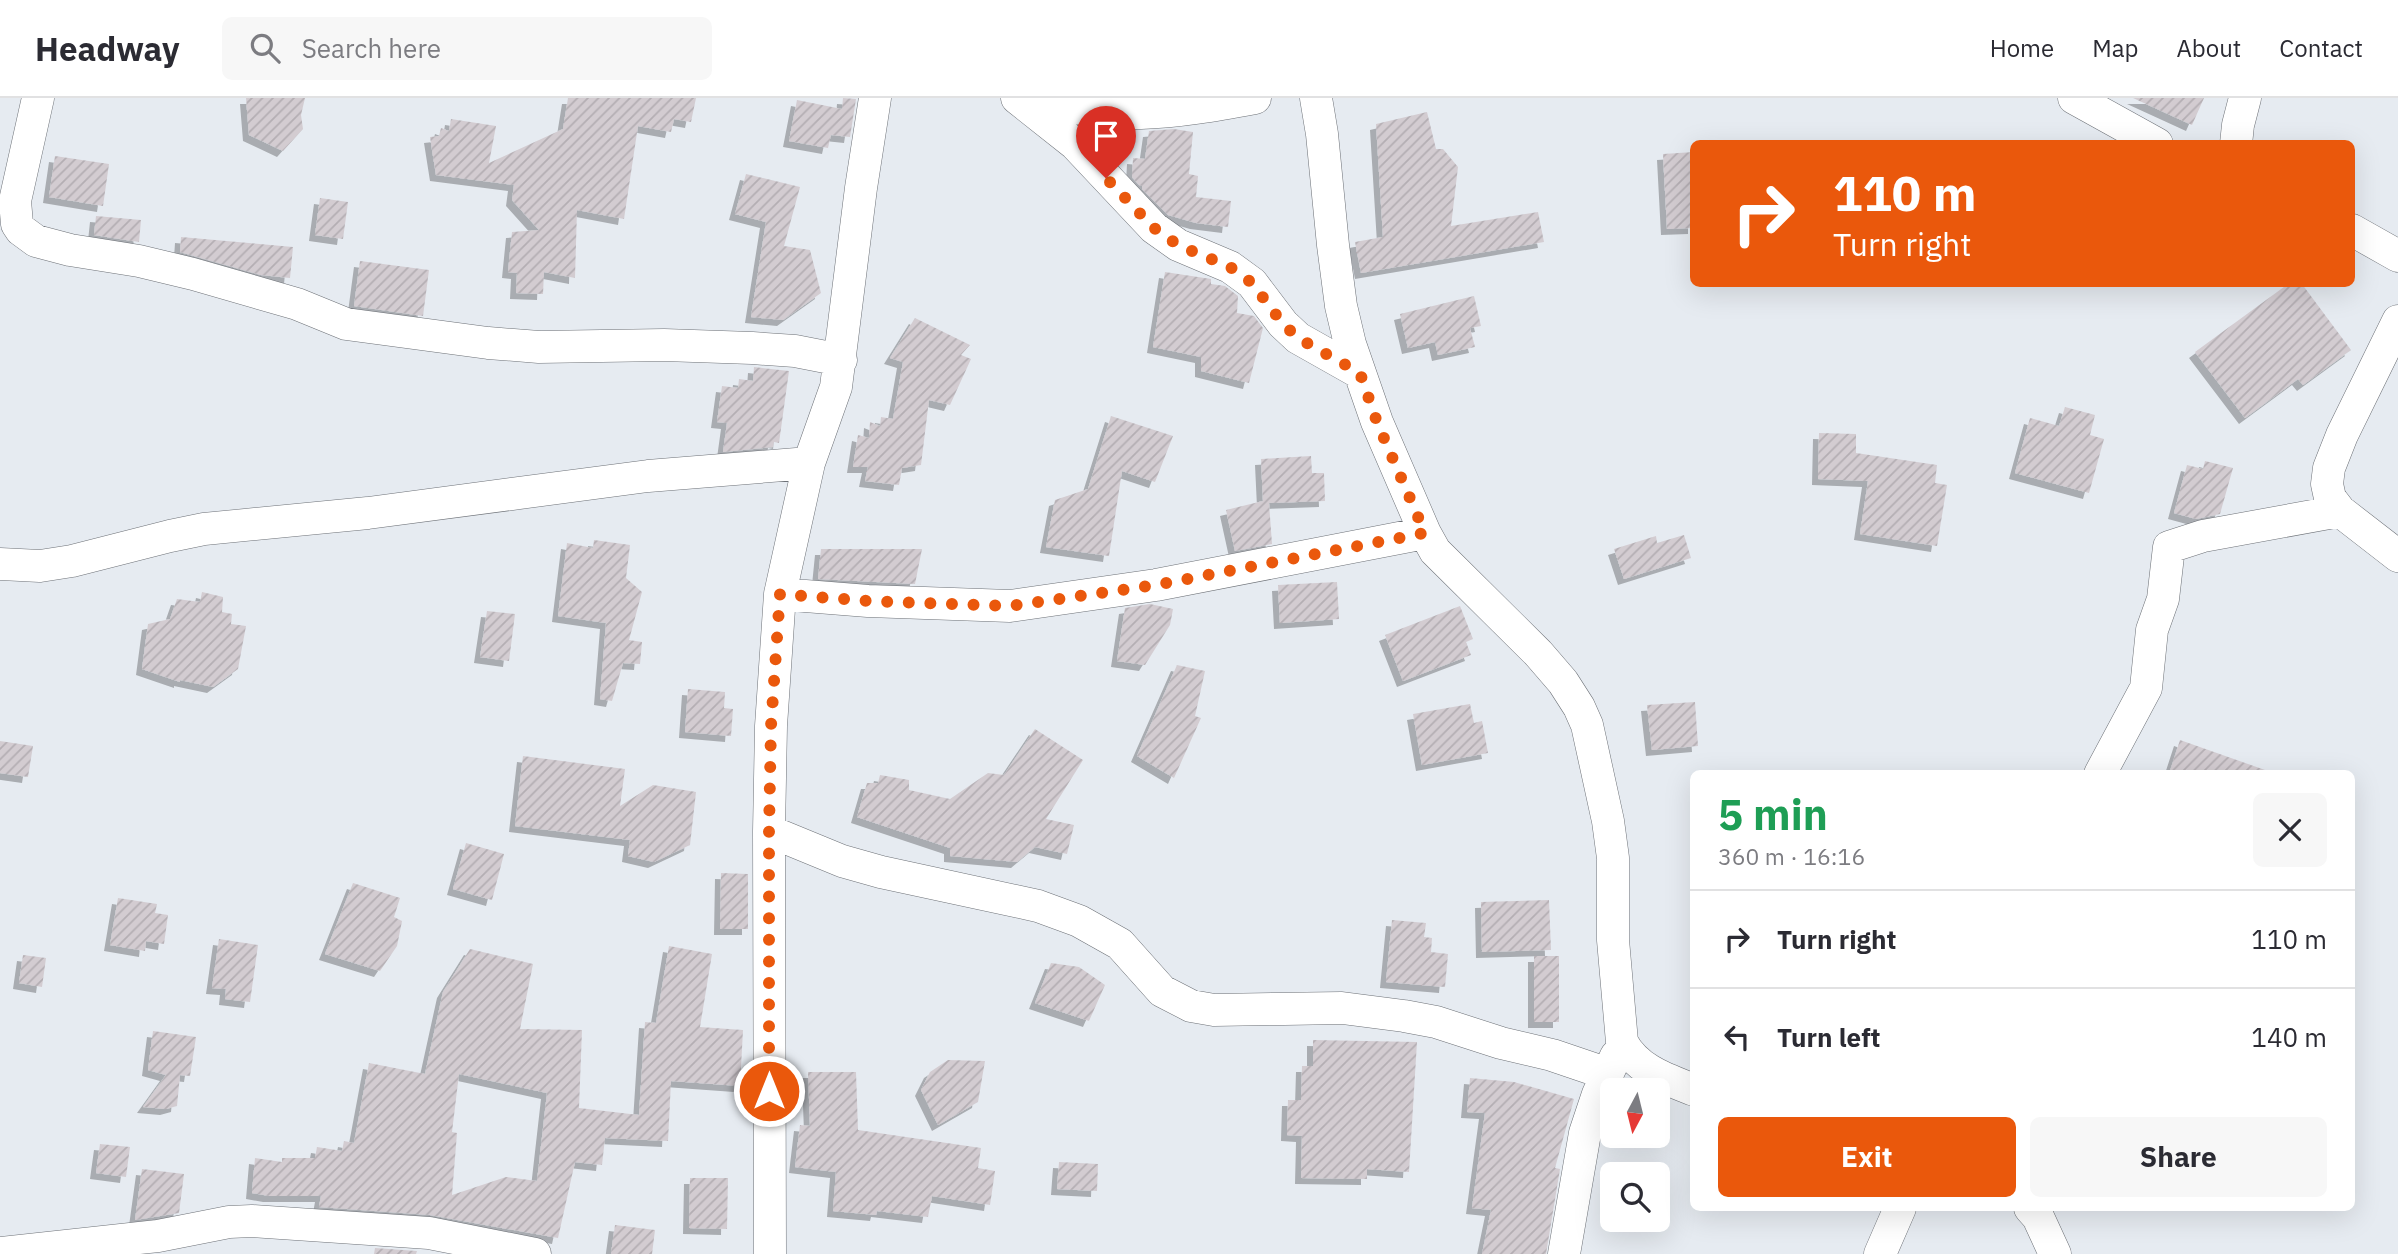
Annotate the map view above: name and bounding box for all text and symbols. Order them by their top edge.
search box [222,17,712,80]
text: Headway [35,27,180,70]
icon: search [246,29,284,67]
text: Search here [302,31,441,65]
text: Home [1990,32,2054,64]
text: Map [2092,32,2138,64]
text: About [2176,32,2241,64]
text: Contact [2279,32,2363,64]
pin [1076,106,1136,178]
icon: arrive [1087,117,1125,155]
text: 110 m [1833,161,1977,224]
icon: right [1718,168,1809,259]
text: Turn right [1833,223,1971,265]
text: 5 min [1718,787,1828,842]
button: close [2253,793,2327,867]
text: 360 m · 16:16 [1718,841,1865,871]
icon: right [1718,920,1756,958]
text: Turn right [1777,922,1896,956]
text: 110 m [2251,922,2327,956]
icon: left [1718,1018,1756,1056]
text: Turn left [1777,1020,1880,1054]
text: 140 m [2251,1020,2327,1054]
position arrow [732,1054,806,1128]
north arrow [1600,1078,1670,1148]
map controls [1600,1078,1670,1232]
button: Exit [1718,1117,2016,1197]
button: Share [2030,1117,2327,1197]
button: search [1600,1162,1670,1232]

